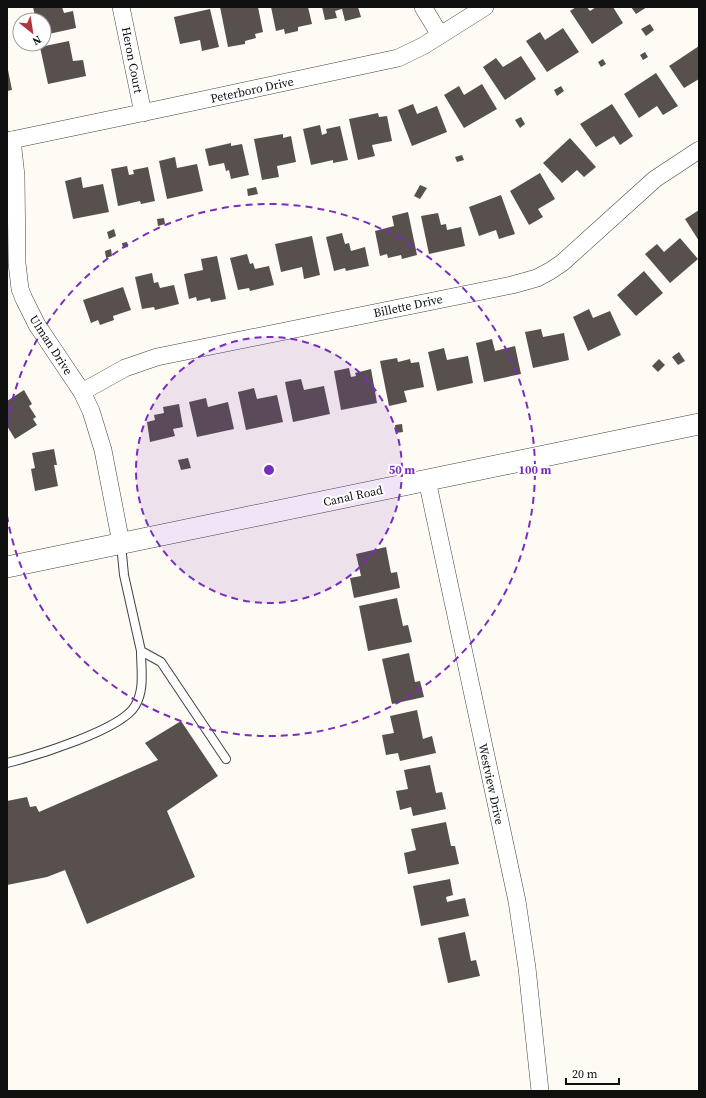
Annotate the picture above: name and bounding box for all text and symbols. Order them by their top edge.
north arrow [12,12,52,52]
street label: Heron Court [118,25,146,95]
text: N [30,32,44,49]
street label: Peterboro Drive [209,73,295,107]
street label: Billette Drive [372,291,444,321]
street label: Ulman Drive [26,312,76,378]
text: 50 m [389,462,415,478]
text: 100 m [519,462,552,478]
centre of rings [262,463,276,477]
street label: Canal Road [322,482,384,510]
street label: Westview Drive [475,742,507,826]
scale bar [566,1060,619,1086]
text: 20 m [572,1066,598,1082]

